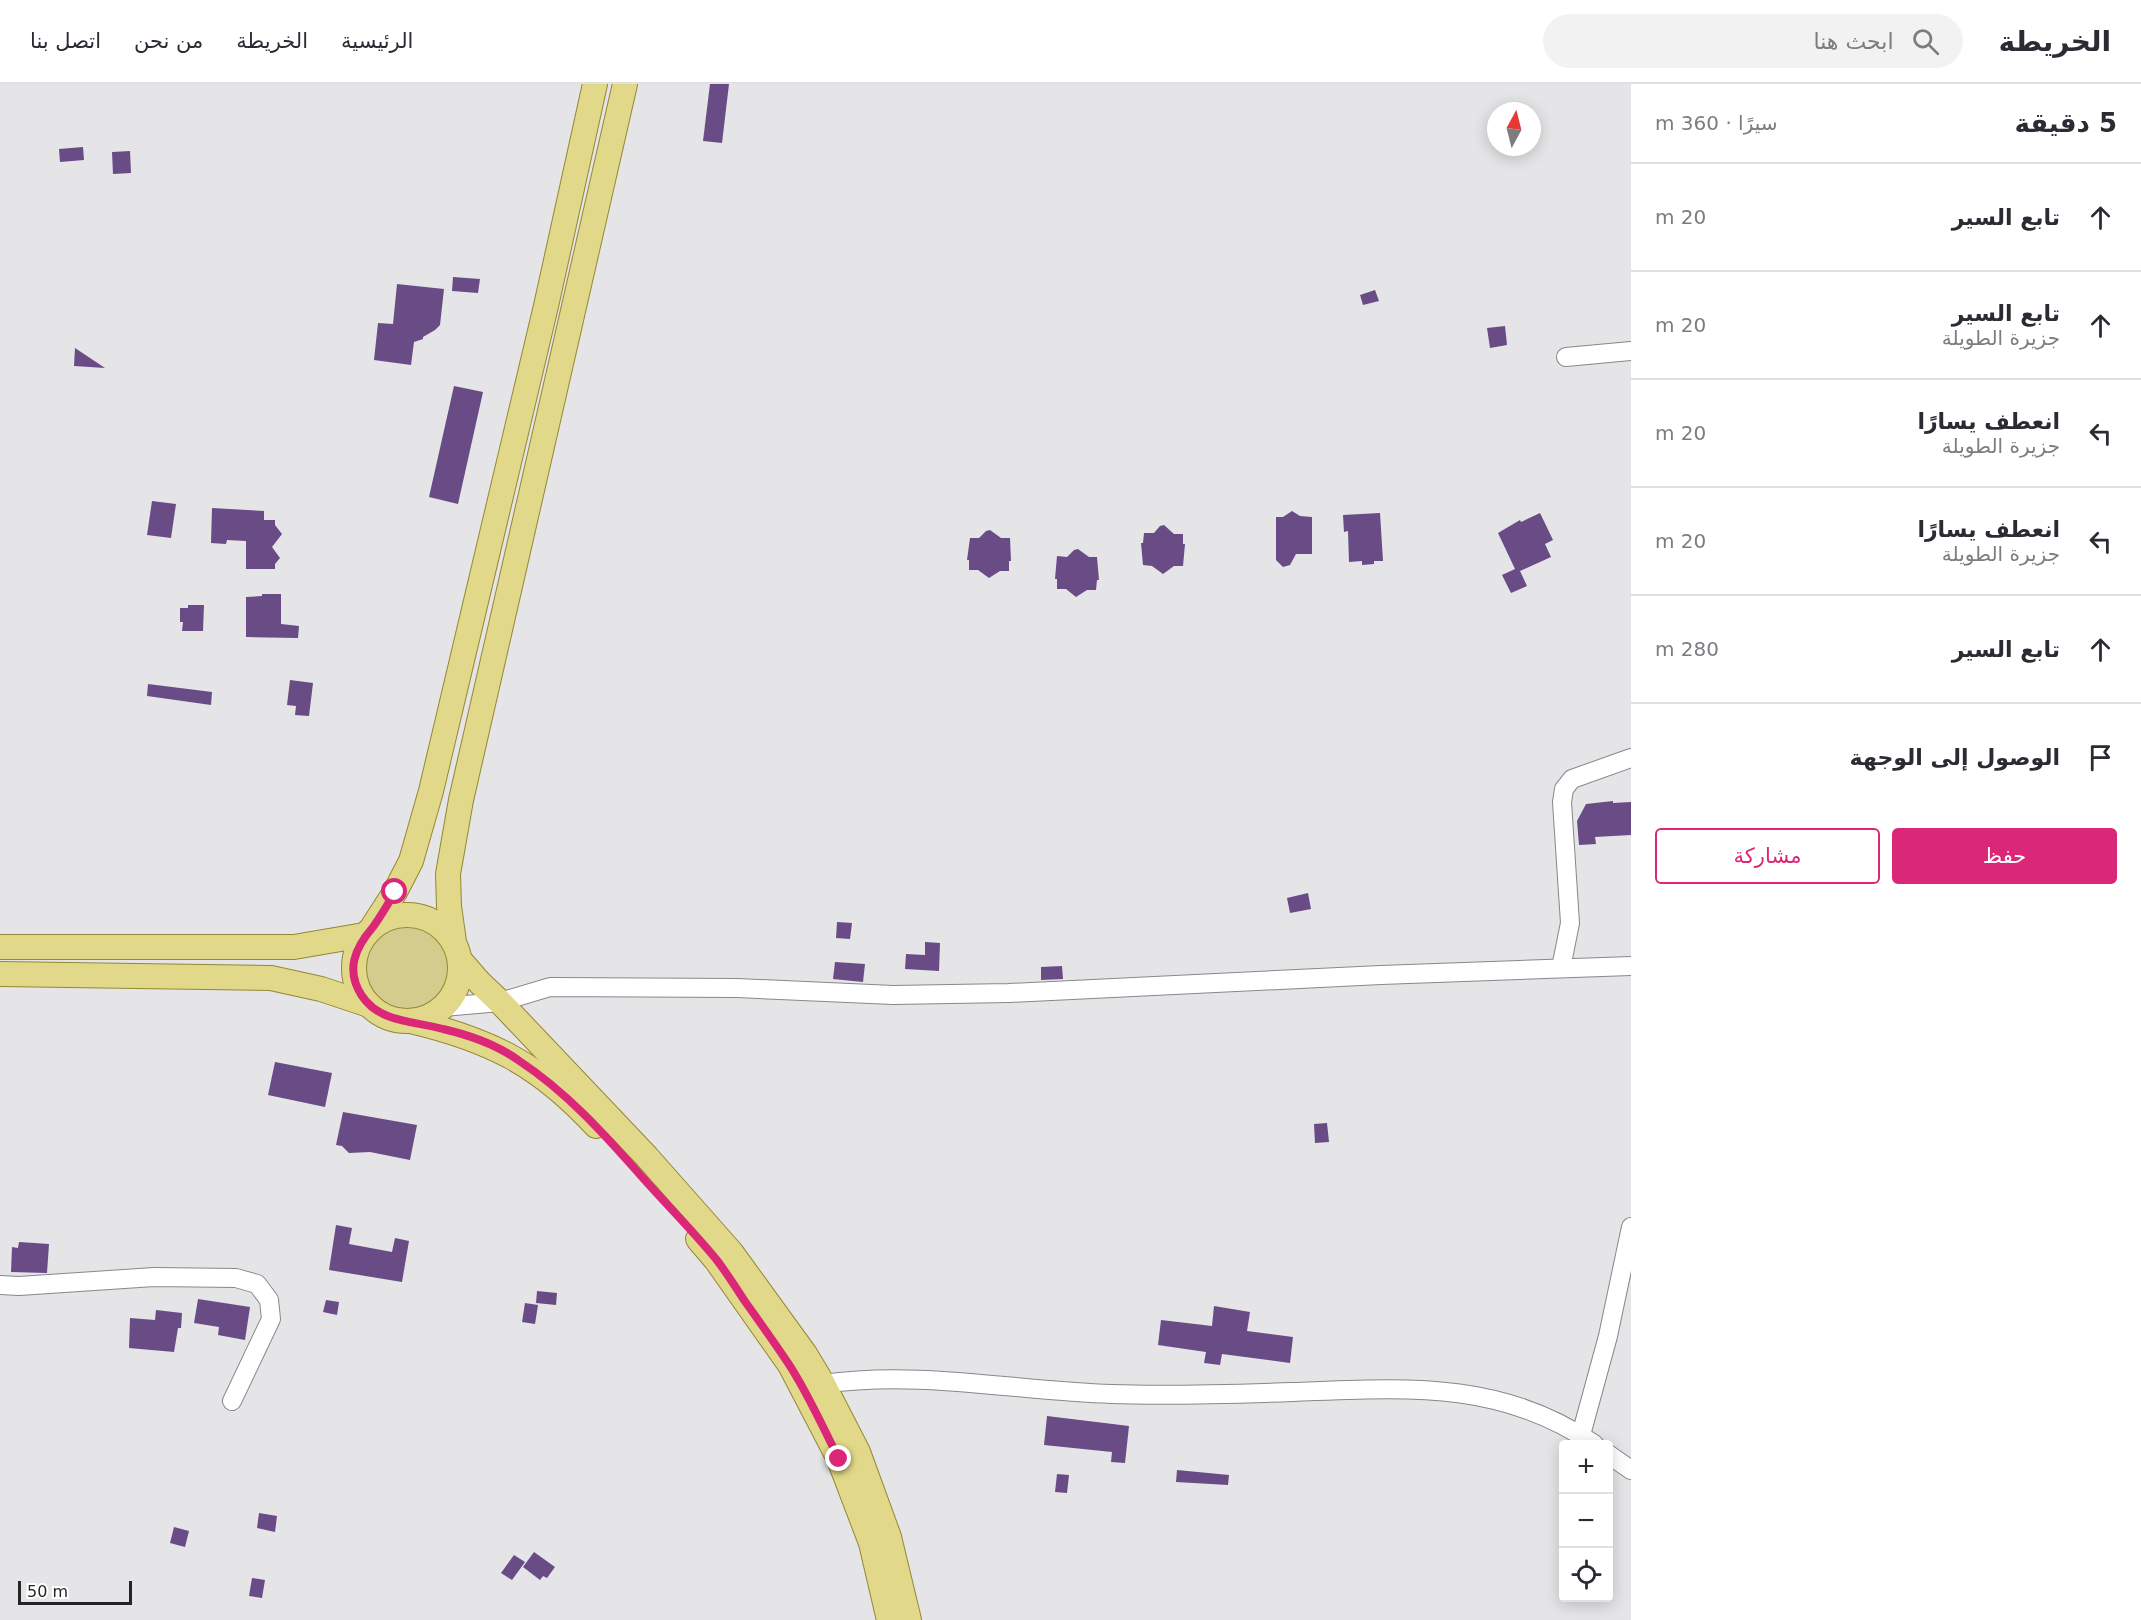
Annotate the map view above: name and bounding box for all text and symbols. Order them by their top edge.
search box [1543,14,1963,68]
icon: search [1909,25,1942,58]
text: الخريطة [1999,25,2111,58]
text: اتصل بنا [30,29,101,53]
text: من نحن [134,29,203,53]
text: الخريطة [236,29,308,53]
text: الرئيسية [341,29,413,53]
text: ابحث هنا [1814,29,1894,54]
north arrow [1487,102,1541,156]
text: 5 دقيقة [2014,108,2117,138]
text: سيرًا · 360 m [1655,111,1778,135]
icon: ahead [2084,201,2117,234]
text: 20 m [1655,205,1706,229]
text: تابع السير [1952,205,2060,230]
text: تابع السير [1952,301,2060,326]
icon: ahead [2084,309,2117,342]
text: 20 m [1655,313,1706,337]
text: جزيرة الطويلة [1942,326,2060,350]
text: انعطف يسارًا [1917,409,2060,434]
icon: left [2084,417,2117,450]
text: 20 m [1655,421,1706,445]
text: جزيرة الطويلة [1942,434,2060,458]
text: انعطف يسارًا [1917,517,2060,542]
icon: left [2084,525,2117,558]
text: 20 m [1655,529,1706,553]
text: جزيرة الطويلة [1942,542,2060,566]
icon: ahead [2084,633,2117,666]
text: 280 m [1655,637,1719,661]
text: تابع السير [1952,637,2060,662]
icon: arrive [2084,741,2117,774]
text: الوصول إلى الوجهة [1850,745,2060,770]
button: مشاركة [1655,828,1880,884]
button: حفظ [1892,828,2117,884]
route start [381,878,407,904]
map controls [1559,1440,1613,1602]
button: + [1559,1440,1613,1494]
route end [825,1445,851,1471]
button: − [1559,1494,1613,1548]
button: locate [1559,1548,1613,1602]
scale bar [18,1578,132,1606]
text: 50 m [27,1582,68,1601]

